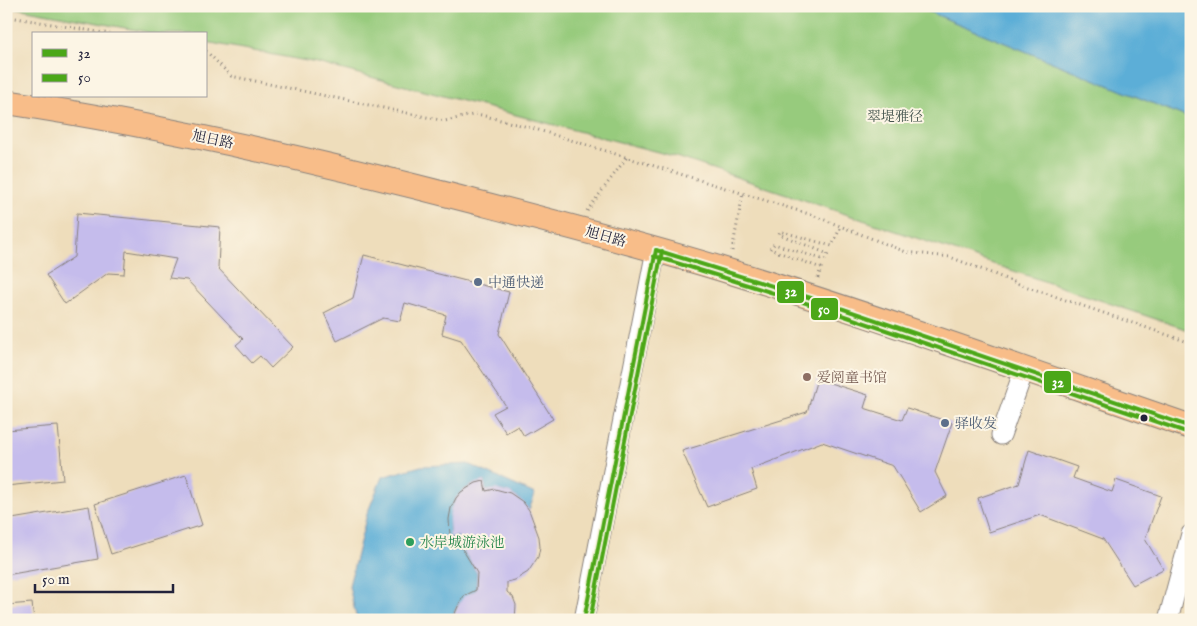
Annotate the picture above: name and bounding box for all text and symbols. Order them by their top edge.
legend [32,32,208,98]
text: 32 [78,44,91,63]
text: 50 [78,68,91,87]
park label: 翠堤雅径 [867,108,923,126]
street label: 旭日路 [190,127,235,153]
street label: 旭日路 [583,223,628,251]
place label: 中通快递 [488,274,544,292]
marker: 中通快递 [472,276,484,288]
line badge: 32 [776,280,805,304]
text: 32 [785,283,797,301]
line badge: 50 [810,297,839,321]
text: 50 [818,301,830,319]
place label: 爱阅童书馆 [817,369,887,387]
line badge: 32 [1043,370,1072,394]
marker: 爱阅童书馆 [801,371,813,383]
text: 32 [1052,374,1064,392]
unlabelled marker [1139,413,1149,423]
place label: 驿收发 [955,415,997,433]
marker: 驿收发 [939,417,951,429]
place label: 水岸城游泳池 [420,534,504,552]
marker: 水岸城游泳池 [404,536,416,548]
scale bar [35,561,172,593]
text: 50 m [42,570,70,589]

